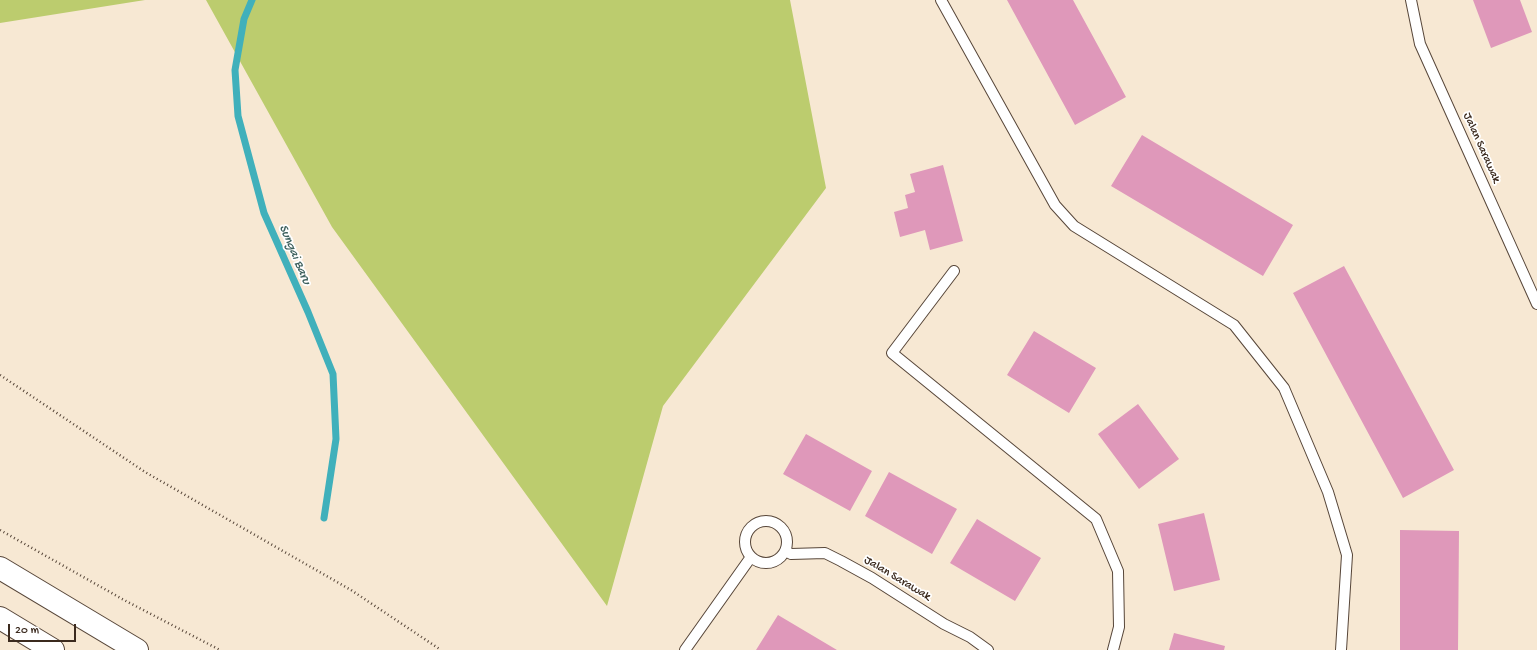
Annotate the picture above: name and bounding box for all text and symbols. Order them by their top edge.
street label: Jalan Sarawak [1459,111,1503,185]
water label: Sungai Baru [274,223,314,287]
street label: Jalan Sarawak [861,553,933,605]
scale bar [10,616,78,642]
text: 20 m [15,624,39,638]

